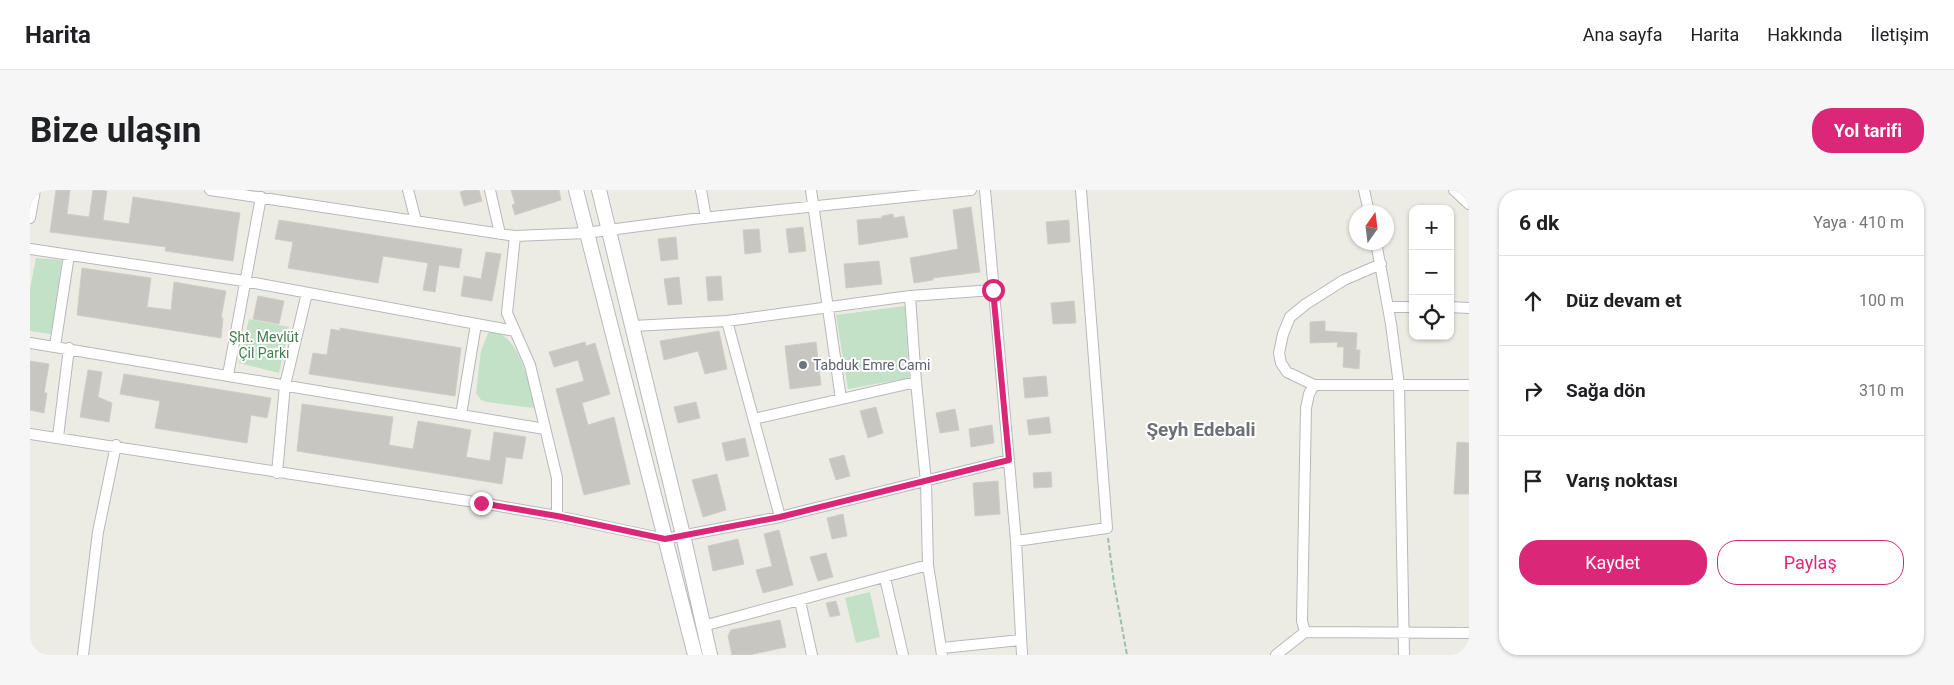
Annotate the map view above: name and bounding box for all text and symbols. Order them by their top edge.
text: Harita [25,21,91,49]
text: Ana sayfa [1583,24,1662,45]
text: Harita [1690,24,1739,45]
text: Hakkında [1767,24,1842,45]
text: İletişim [1870,24,1929,45]
button: Yol tarifi [1812,108,1924,153]
text: Bize ulaşın [30,110,201,151]
north arrow [1349,205,1394,250]
map controls [1409,205,1454,340]
button: + [1409,205,1454,250]
text: 6 dk [1519,211,1559,235]
text: Yaya · 410 m [1813,213,1904,232]
button: − [1409,250,1454,295]
route start [982,279,1005,302]
icon: ahead [1519,287,1547,315]
text: Düz devam et [1566,289,1682,312]
text: 100 m [1859,291,1904,310]
button: locate [1409,295,1454,340]
park label: Şht. Mevlüt Çil Parkı [229,329,299,361]
place label: Tabduk Emre Cami [813,357,930,373]
marker: Tabduk Emre Cami [797,359,809,371]
icon: right [1519,377,1547,405]
text: Sağa dön [1566,379,1646,402]
text: 310 m [1859,381,1904,400]
district label: Şeyh Edebali [1146,418,1256,441]
icon: arrive [1519,467,1547,495]
text: Varış noktası [1566,469,1678,492]
route end [470,492,493,515]
button: Kaydet [1519,540,1707,585]
button: Paylaş [1717,540,1904,585]

